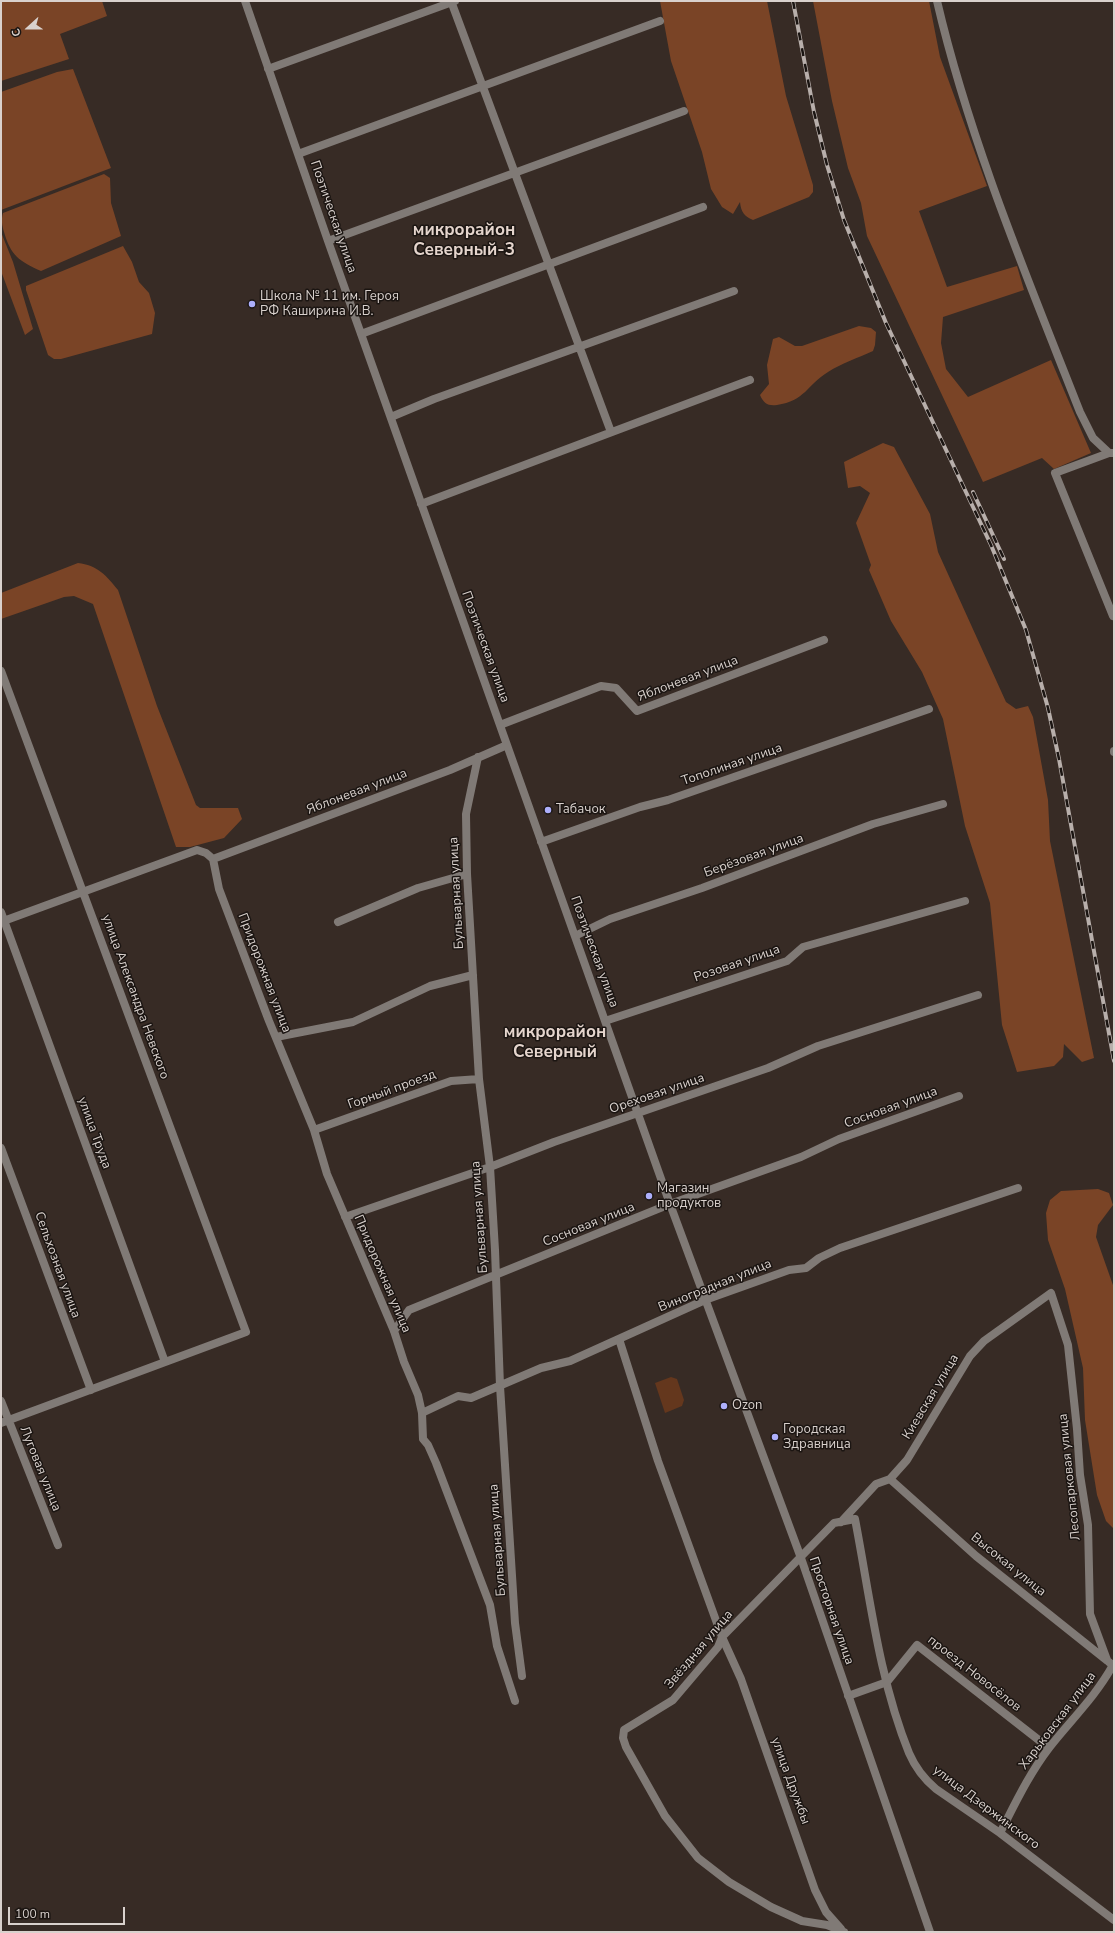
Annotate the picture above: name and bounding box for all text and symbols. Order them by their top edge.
north arrow [8,8,48,48]
text: С [8,26,25,39]
street label: Поэтическая улица [306,159,360,275]
district label: микрорайон Северный-3 [413,221,515,261]
place label: Школа № 11 им. Героя РФ Каширина И.В. [260,289,399,320]
marker: Школа № 11 им. Героя РФ Каширина И.В. [247,299,257,309]
street label: Поэтическая улица [458,589,512,705]
street label: Яблоневая улица [636,653,740,705]
street label: Тополиная улица [680,740,784,790]
street label: Яблоневая улица [305,766,409,818]
place label: Табачок [556,802,606,818]
marker: Табачок [543,805,553,815]
street label: Берёзовая улица [702,831,806,881]
street label: Бульварная улица [446,836,468,950]
street label: Поэтическая улица [567,894,621,1010]
street label: Придорожная улица [234,911,294,1035]
street label: улица Александра Невского [98,912,172,1082]
street label: Розовая улица [692,942,782,986]
district label: микрорайон Северный [504,1023,606,1063]
street label: Горный проезд [346,1067,438,1113]
street label: Ореховая улица [607,1070,707,1118]
street label: Сосновая улица [842,1084,940,1132]
street label: улица Труда [74,1095,114,1171]
street label: Бульварная улица [468,1160,492,1274]
place label: Магазин продуктов [657,1181,721,1212]
marker: Магазин продуктов [644,1191,654,1201]
street label: Сосновая улица [541,1199,637,1251]
street label: Сельхозная улица [31,1210,83,1320]
street label: Придорожная улица [350,1213,414,1335]
street label: Виноградная улица [656,1256,774,1316]
street label: Киевская улица [899,1352,963,1442]
place label: Ozon [732,1398,762,1414]
marker: Ozon [719,1401,729,1411]
street label: Лесопарковая улица [1056,1413,1084,1541]
place label: Городская Здравница [783,1422,851,1453]
street label: Луговая улица [16,1424,64,1514]
marker: Городская Здравница [770,1432,780,1442]
street label: Бульварная улица [486,1483,510,1597]
street label: Высокая улица [967,1530,1049,1600]
street label: Просторная улица [805,1555,857,1667]
street label: Звёздная улица [662,1607,736,1693]
street label: проезд Новосёлов [924,1633,1024,1715]
street label: Харьковская улица [1016,1669,1100,1773]
street label: улица Дружбы [767,1735,813,1827]
street label: улица Дзержинского [930,1763,1042,1853]
scale bar [10,1899,127,1925]
text: 100 m [15,1906,50,1922]

